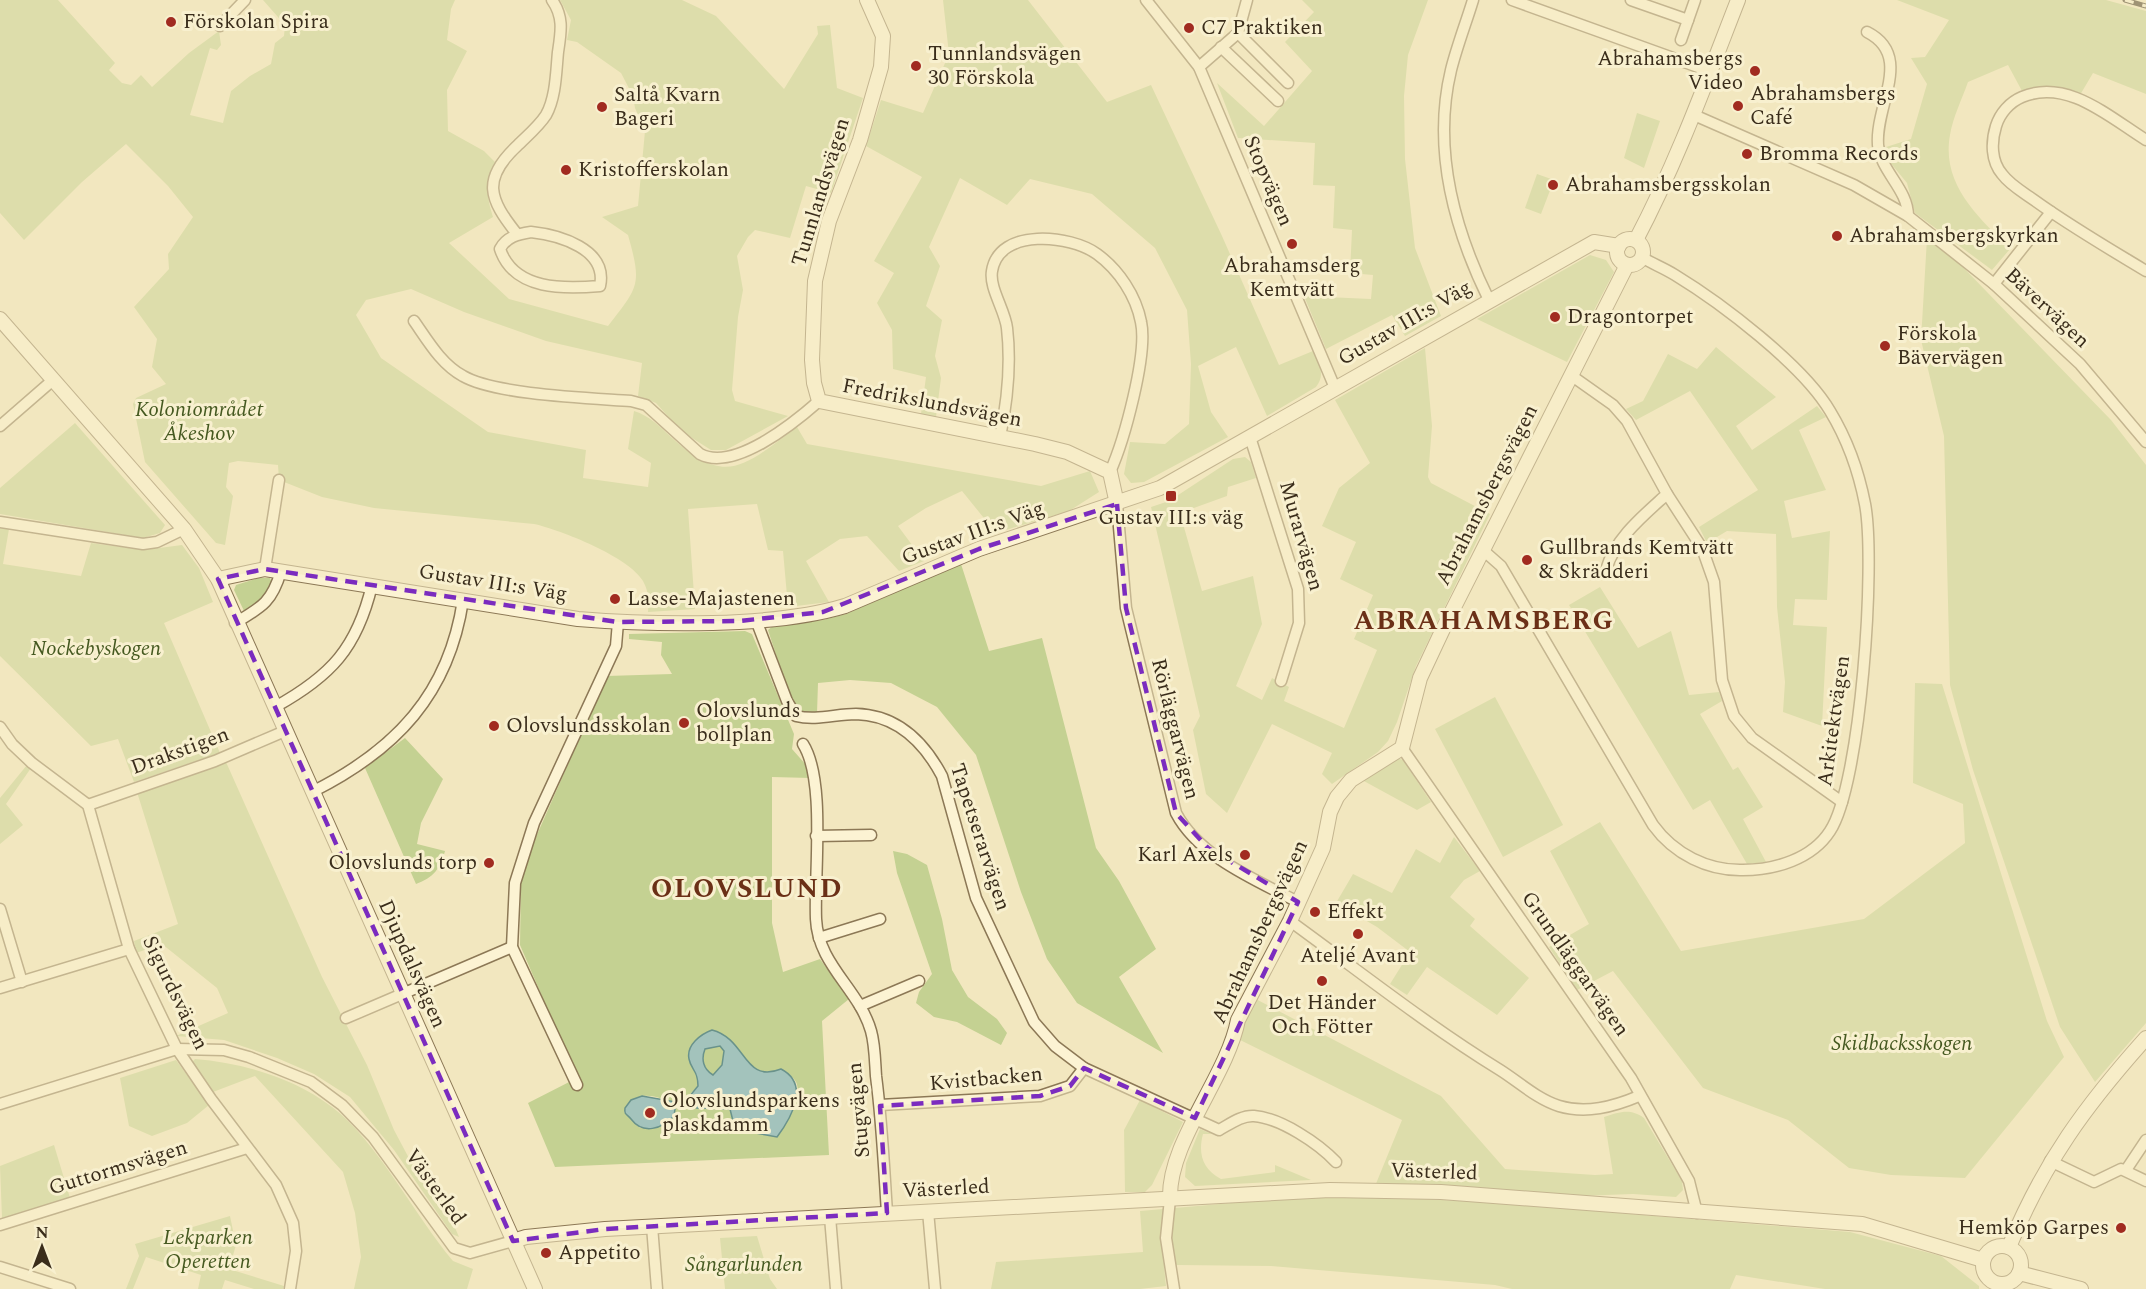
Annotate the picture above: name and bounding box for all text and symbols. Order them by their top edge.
place label: Förskolan Spira [183,6,330,38]
place label: C7 Praktiken [1201,12,1323,44]
marker: Förskolan Spira [164,15,178,29]
marker: C7 Praktiken [1182,21,1196,35]
place label: Tunnlandsvägen 30 Förskola [928,38,1082,94]
place label: Abrahamsbergs Video [1597,43,1743,99]
marker: Tunnlandsvägen 30 Förskola [909,59,923,73]
marker: Abrahamsbergs Video [1748,64,1762,78]
place label: Abrahamsbergs Café [1750,78,1896,134]
place label: Saltå Kvarn Bageri [614,79,720,135]
marker: Abrahamsbergs Café [1731,99,1745,113]
marker: Saltå Kvarn Bageri [595,100,609,114]
street label: Tunnlandsvägen [783,114,859,270]
street label: Stopvägen [1235,131,1301,231]
place label: Bromma Records [1759,138,1919,170]
marker: Bromma Records [1740,147,1754,161]
place label: Kristofferskolan [578,154,729,186]
marker: Kristofferskolan [559,163,573,177]
place label: Abrahamsbergsskolan [1565,169,1771,201]
marker: Abrahamsbergsskolan [1546,178,1560,192]
place label: Abrahamsbergskyrkan [1849,220,2059,252]
marker: Abrahamsbergskyrkan [1830,229,1844,243]
marker: Abrahamsderg Kemtvätt [1285,237,1299,251]
place label: Abrahamsderg Kemtvätt [1223,250,1361,306]
street label: Bävervägen [1997,260,2097,356]
street label: Gustav III:s Väg [1332,272,1478,374]
place label: Dragontorpet [1567,301,1694,333]
marker: Dragontorpet [1548,310,1562,324]
place label: Förskola Bävervägen [1897,318,2004,374]
marker: Förskola Bävervägen [1878,339,1892,353]
street label: Fredrikslundsvägen [839,370,1025,436]
park label: Koloniområdet Åkeshov [135,394,263,450]
street label: Abrahamsbergsvägen [1427,399,1547,591]
street label: Murarvägen [1270,477,1332,595]
marker: Gustav III:s väg [1164,489,1178,503]
street label: Gustav III:s Väg [897,492,1049,574]
place label: Gustav III:s väg [1098,502,1244,534]
place label: Gullbrands Kemtvätt & Skrädderi [1539,532,1734,588]
marker: Gullbrands Kemtvätt & Skrädderi [1520,553,1534,567]
street label: Gustav III:s Väg [416,555,570,611]
place label: Lasse-Majastenen [627,583,795,615]
marker: Lasse-Majastenen [608,592,622,606]
district label: ABRAHAMSBERG [1354,600,1614,642]
park label: Nockebyskogen [31,633,161,665]
street label: Arkitektvägen [1809,653,1859,789]
street label: Rörläggarvägen [1142,655,1208,803]
place label: Olovslunds bollplan [696,695,801,751]
place label: Olovslundsskolan [506,710,671,742]
marker: Olovslunds bollplan [677,716,691,730]
street label: Drakstigen [126,718,234,784]
marker: Olovslundsskolan [487,719,501,733]
street label: Tapetserarvägen [941,759,1019,915]
street label: Abrahamsbergsvägen [1203,835,1317,1029]
place label: Karl Axels [1137,839,1233,871]
place label: Olovslunds torp [328,847,477,879]
marker: Karl Axels [1238,848,1252,862]
marker: Olovslunds torp [482,856,496,870]
district label: OLOVSLUND [651,868,843,910]
street label: Grundläggarvägen [1513,885,1637,1043]
street label: Djupdalsvägen [369,895,455,1033]
place label: Effekt [1327,896,1384,928]
marker: Effekt [1308,905,1322,919]
marker: Ateljé Avant [1351,927,1365,941]
street label: Sigurdsvägen [133,930,217,1056]
place label: Ateljé Avant [1300,940,1416,972]
marker: Det Händer Och Fötter [1315,974,1329,988]
place label: Det Händer Och Fötter [1268,987,1376,1043]
park label: Skidbacksskogen [1832,1028,1972,1060]
street label: Kvistbacken [928,1058,1044,1100]
street label: Stugvägen [839,1061,879,1159]
place label: Olovslundsparkens plaskdamm [662,1085,840,1141]
marker: Olovslundsparkens plaskdamm [643,1106,657,1120]
street label: Guttormsvägen [45,1132,191,1204]
street label: Västerled [396,1142,474,1232]
street label: Västerled [1390,1154,1478,1190]
street label: Västerled [901,1171,991,1207]
place label: Hemköp Garpes [1958,1212,2109,1244]
north arrow [12,1217,72,1277]
text: N [35,1221,49,1245]
marker: Hemköp Garpes [2114,1221,2128,1235]
park label: Lekparken Operetten [163,1222,253,1278]
place label: Appetito [558,1237,641,1269]
marker: Appetito [539,1246,553,1260]
park label: Sångarlunden [685,1249,803,1281]

